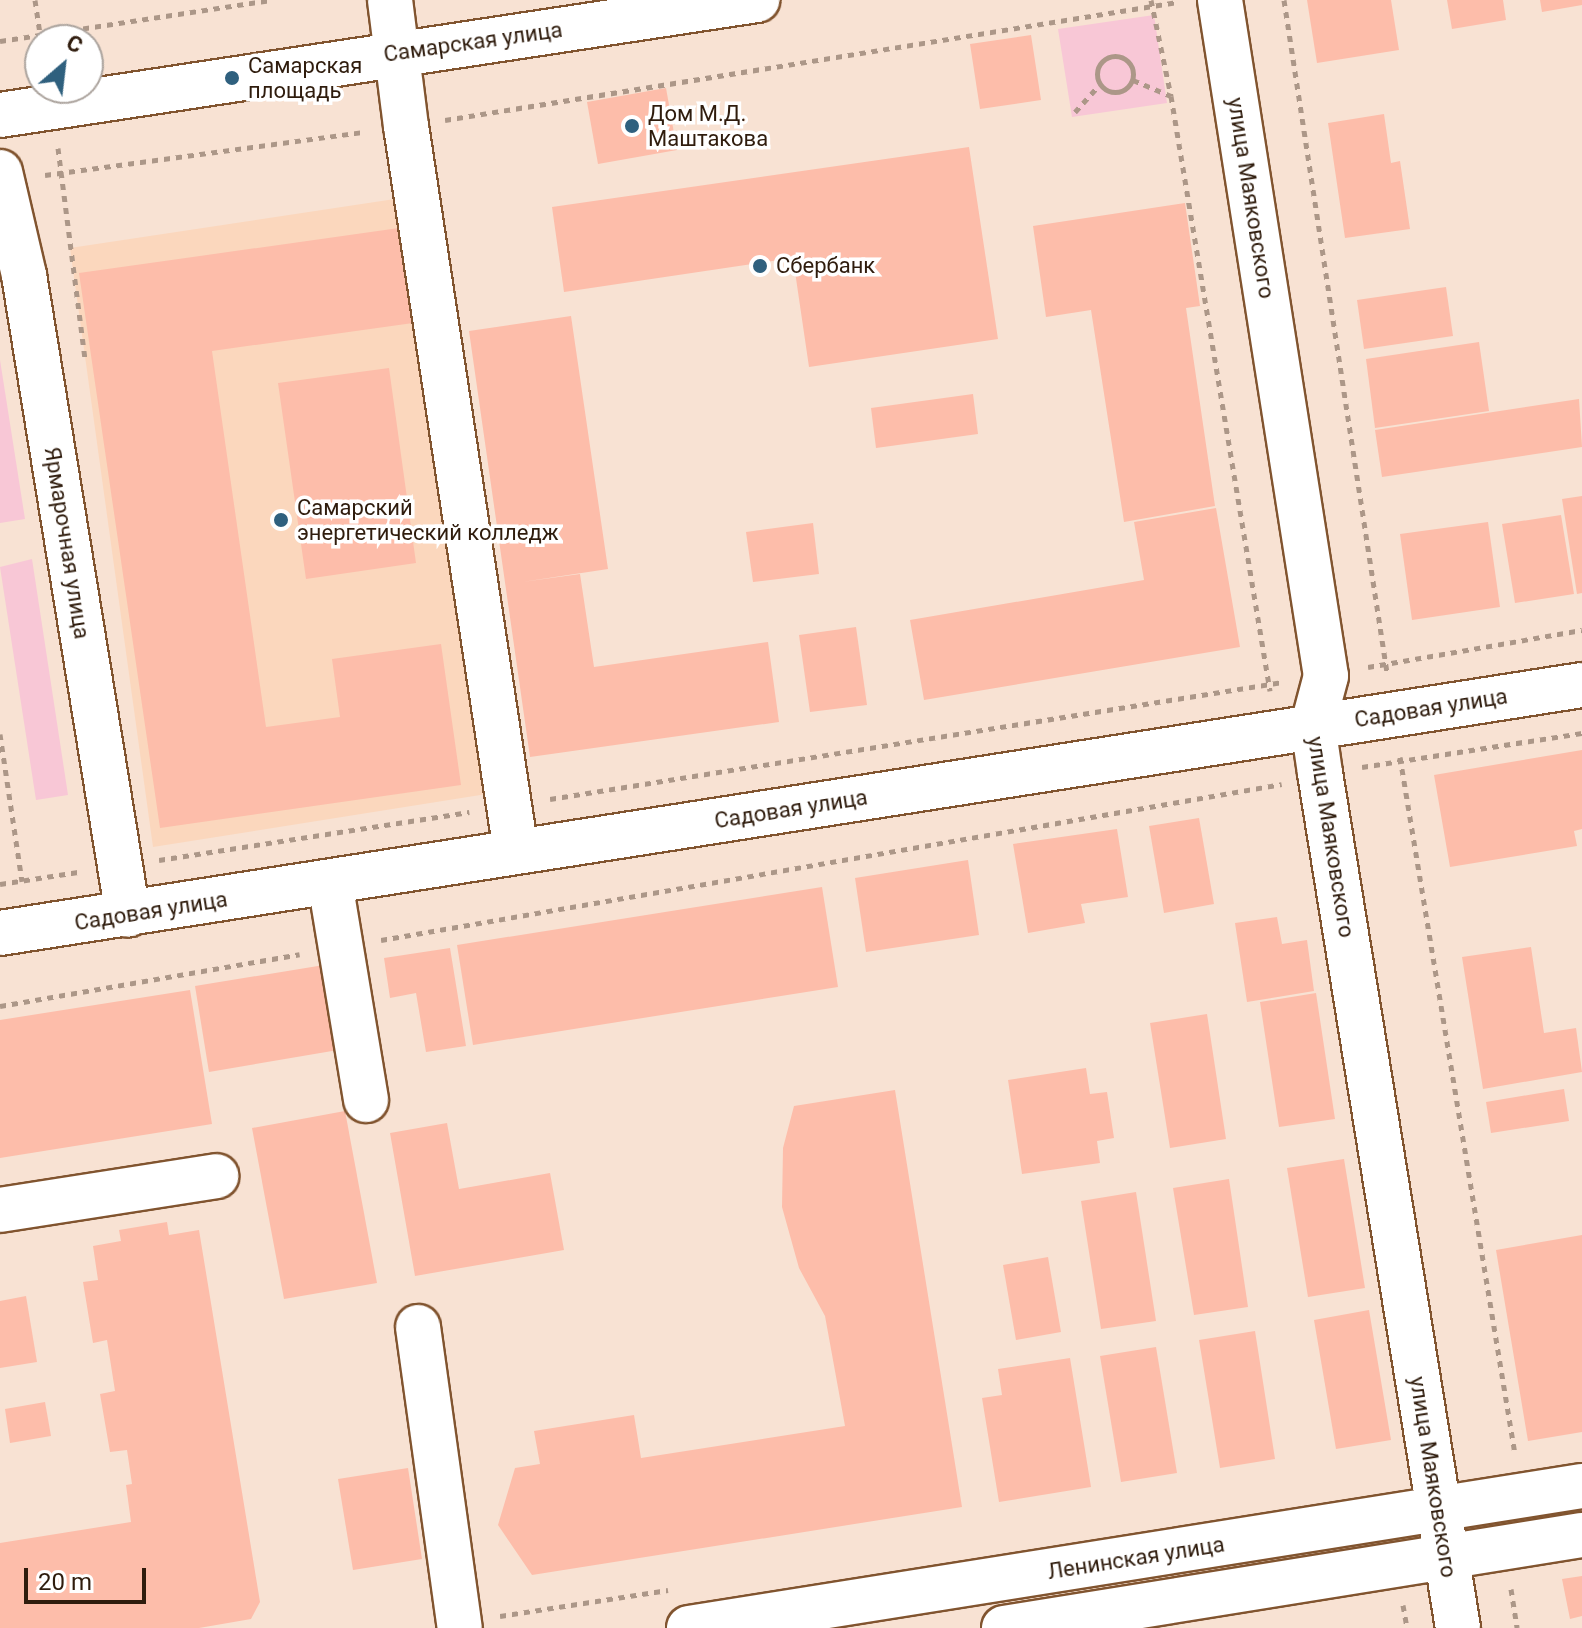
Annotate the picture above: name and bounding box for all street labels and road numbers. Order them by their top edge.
street label: Самарская улица [382,16,564,68]
street label: улица Маяковского [1222,96,1280,300]
street label: Ярмарочная улица [39,445,95,641]
street label: Садовая улица [1353,683,1509,733]
street label: улица Маяковского [1302,735,1360,939]
street label: Садовая улица [713,784,869,834]
street label: Садовая улица [73,886,229,936]
street label: улица Маяковского [1404,1375,1462,1579]
street label: Ленинская улица [1046,1531,1226,1585]

